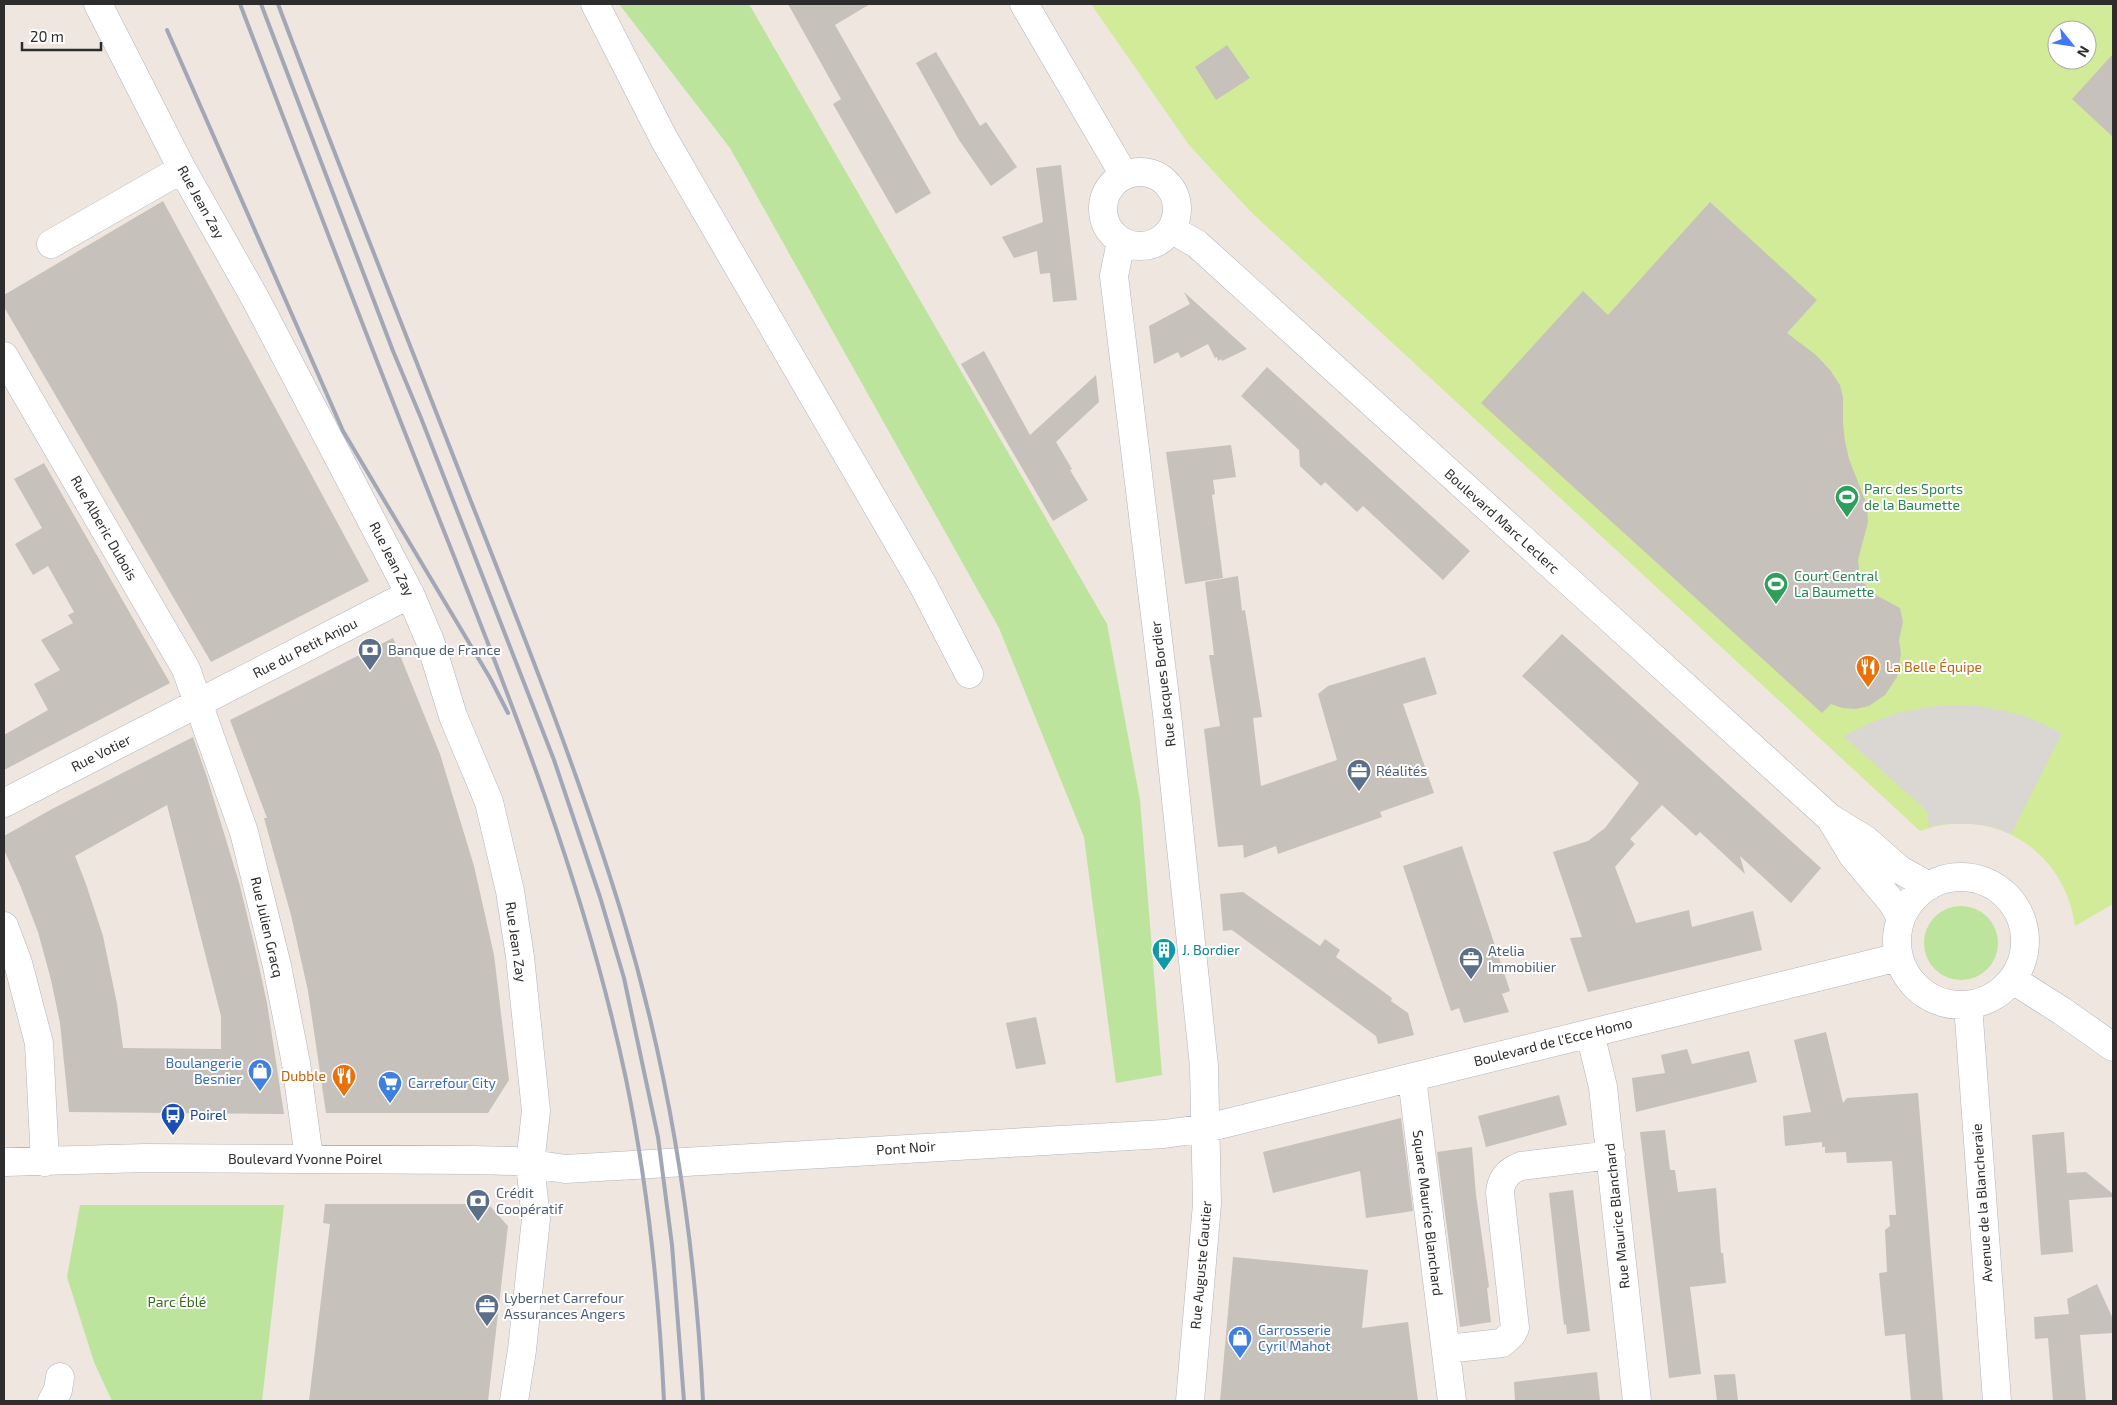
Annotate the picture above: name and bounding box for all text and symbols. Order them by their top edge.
scale bar [22,20,101,52]
north arrow [2047,20,2097,70]
text: 20 m [30,27,64,45]
text: N [2074,43,2094,60]
street label: Rue Jean Zay [174,162,229,242]
street label: Boulevard Marc Leclerc [1441,465,1563,577]
street label: Rue Alberic Dubois [68,472,141,583]
place label: Parc des Sports de la Baumette [1864,480,1963,513]
sports icon: Parc des Sports de la Baumette [1834,484,1860,518]
street label: Rue Jean Zay [366,519,419,599]
place label: Court Central La Baumette [1794,567,1879,600]
sports icon: Court Central La Baumette [1763,571,1789,605]
street label: Rue du Petit Anjou [250,614,360,681]
street label: Rue Jacques Bordier [1146,620,1179,748]
bank icon: Banque de France [357,637,383,671]
place label: Banque de France [388,641,501,658]
restaurant icon: La Belle Équipe [1855,654,1881,688]
place label: La Belle Équipe [1886,658,1982,675]
street label: Rue Votier [68,730,134,775]
office icon: Réalités [1346,758,1372,792]
place label: Réalités [1376,762,1427,779]
street label: Rue Julien Gracq [248,875,287,979]
street label: Rue Jean Zay [502,901,531,984]
building icon: J. Bordier [1151,937,1177,971]
place label: J. Bordier [1182,941,1240,958]
place label: Atelia Immobilier [1488,942,1557,975]
office icon: Atelia Immobilier [1458,946,1484,980]
street label: Boulevard de l'Ecce Homo [1472,1014,1634,1069]
place label: Boulangerie Besnier [166,1054,242,1087]
shop icon: Boulangerie Besnier [247,1058,273,1092]
restaurant icon: Dubble [331,1063,357,1097]
place label: Dubble [281,1067,326,1084]
supermarket icon: Carrefour City [377,1070,403,1104]
place label: Carrefour City [408,1074,497,1091]
bus stop icon: Poirel [160,1102,186,1136]
place label: Poirel [190,1106,228,1123]
street label: Avenue de la Blancheraie [1967,1123,1996,1283]
street label: Square Maurice Blanchard [1410,1129,1447,1297]
street label: Pont Noir [876,1137,937,1158]
street label: Rue Maurice Blanchard [1600,1142,1633,1290]
street label: Boulevard Yvonne Poirel [228,1150,383,1167]
place label: Crédit Coopératif [496,1184,564,1217]
bank icon: Crédit Coopératif [465,1188,491,1222]
street label: Rue Auguste Gautier [1186,1200,1215,1330]
place label: Lybernet Carrefour Assurances Angers [504,1289,625,1322]
park label: Parc Éblé [148,1293,206,1310]
office icon: Lybernet Carrefour Assurances Angers [474,1293,500,1327]
place label: Carrosserie Cyril Mahot [1258,1321,1331,1354]
shop icon: Carrosserie Cyril Mahot [1227,1325,1253,1359]

